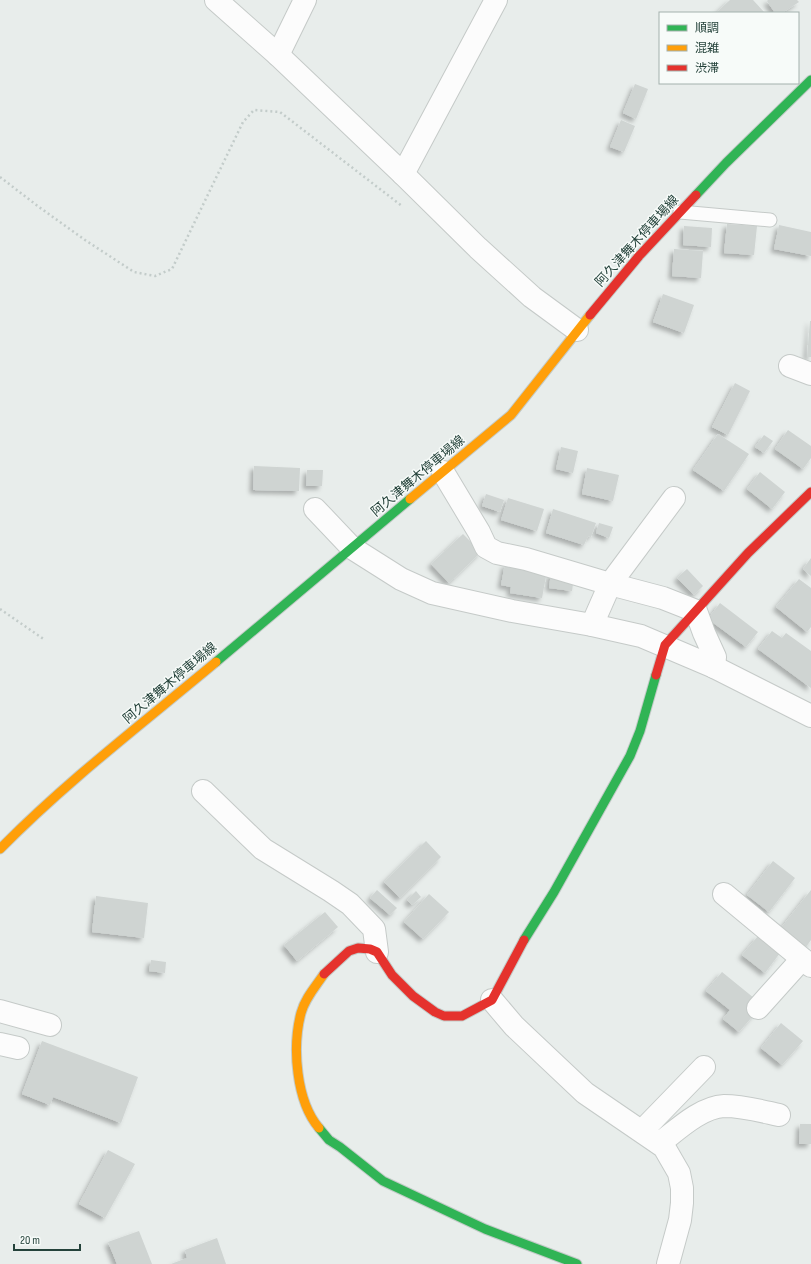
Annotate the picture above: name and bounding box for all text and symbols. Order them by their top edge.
legend [659,12,799,84]
text: 順調 [695,21,719,36]
text: 混雑 [695,41,719,56]
text: 渋滞 [695,61,719,76]
street label: 阿久津舞木停車場線 [592,192,682,290]
street label: 阿久津舞木停車場線 [368,432,468,520]
street label: 阿久津舞木停車場線 [120,639,220,727]
scale bar [14,1226,80,1252]
text: 20 m [20,1233,40,1248]

